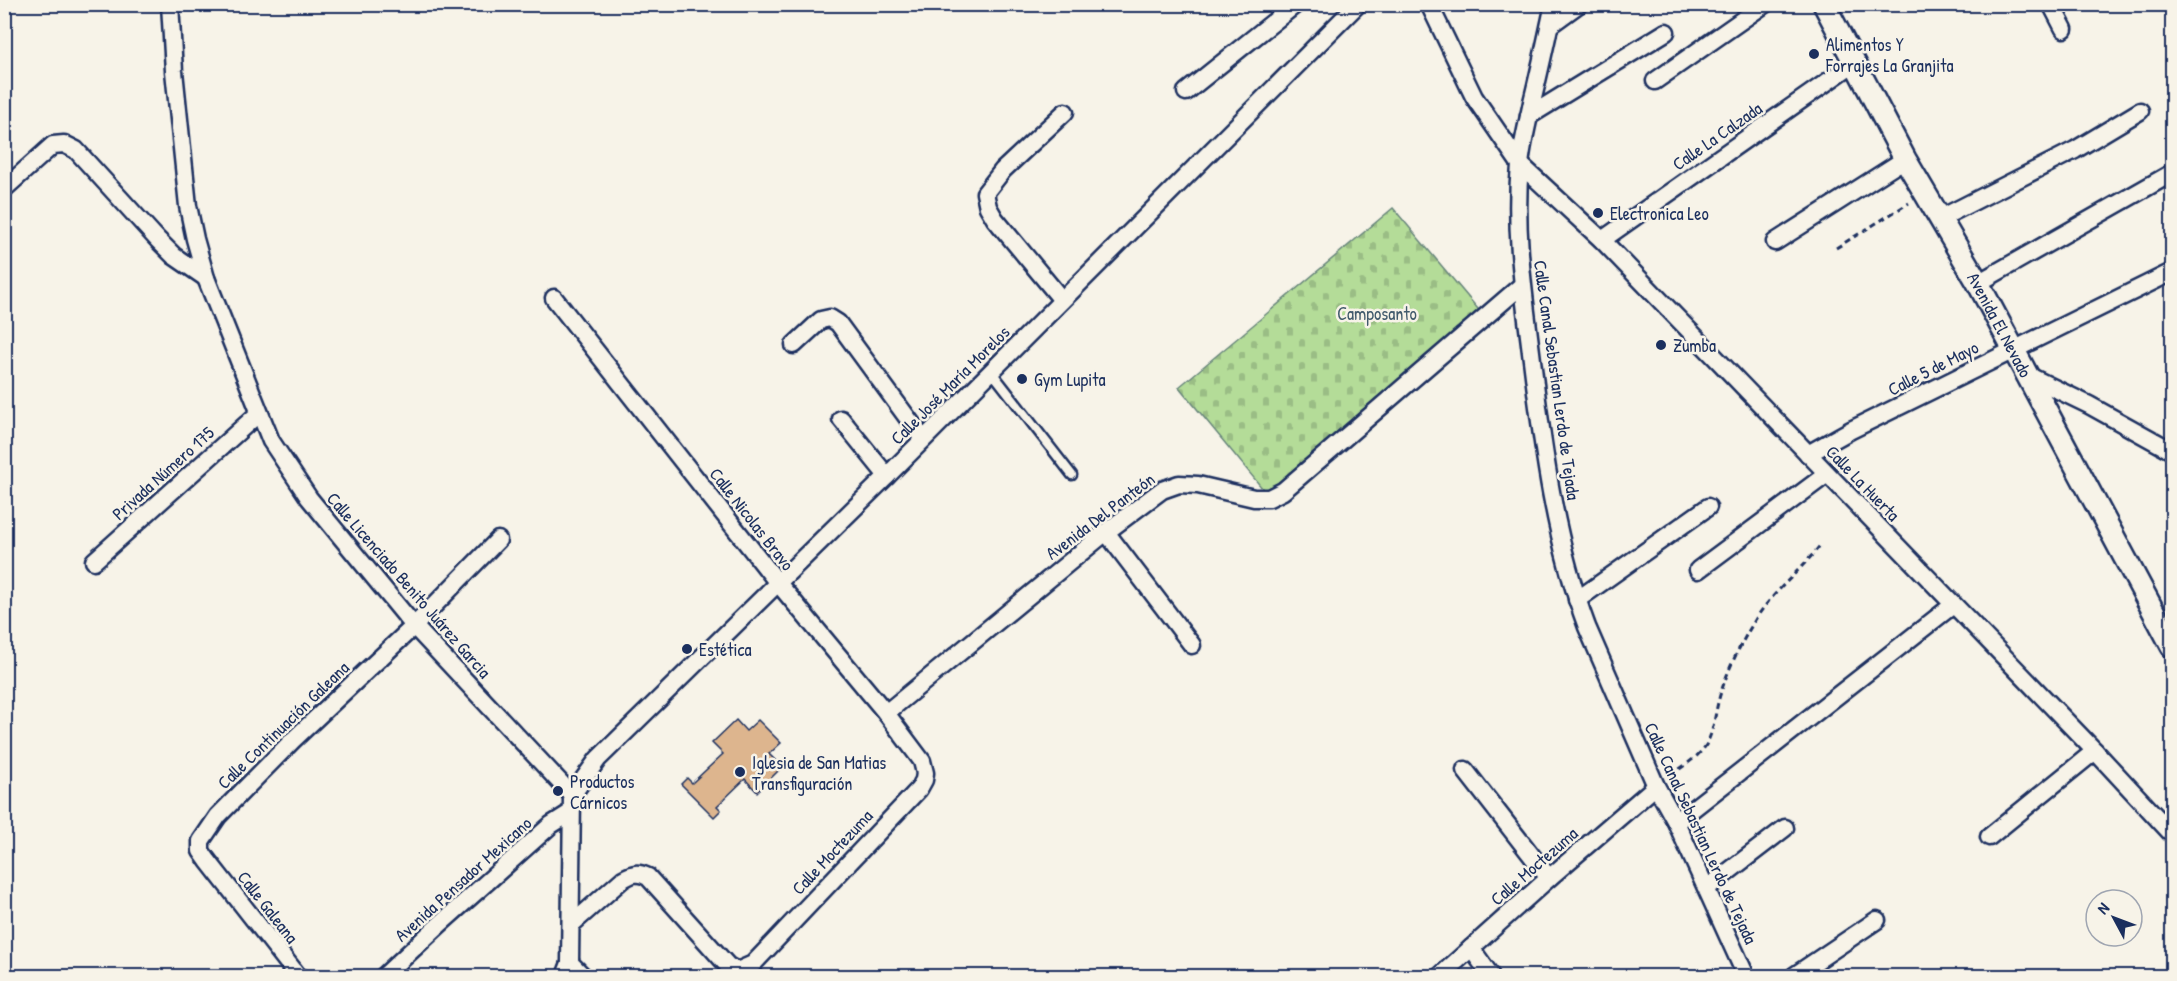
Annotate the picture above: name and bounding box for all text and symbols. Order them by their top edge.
place label: Alimentos Y Forrajes La Granjita [1825,32,1954,78]
marker: Alimentos Y Forrajes La Granjita [1807,47,1821,61]
street label: Calle La Calzada [1667,96,1767,176]
place label: Electronica Leo [1610,201,1709,226]
marker: Electronica Leo [1591,206,1605,220]
street label: Calle Canal Sebastian Lerdo de Tejada [1528,258,1586,502]
street label: Avenida El Nevado [1962,267,2039,382]
park label: Camposanto [1337,301,1417,326]
street label: Calle José María Morelos [885,320,1015,450]
place label: Zumba [1673,333,1716,358]
street label: Calle 5 de Mayo [1883,334,1983,402]
marker: Zumba [1654,338,1668,352]
place label: Gym Lupita [1034,367,1106,392]
marker: Gym Lupita [1015,372,1029,386]
street label: Privada Número 175 [106,420,220,526]
street label: Calle La Huerta [1820,439,1906,527]
street label: Calle Nicolas Bravo [704,462,800,576]
street label: Avenida Del Panteón [1040,467,1160,565]
street label: Calle Licenciado Benito Juárez Garcia [321,487,497,683]
place label: Estética [699,637,752,662]
marker: Estética [680,642,694,656]
street label: Calle Continuación Galeana [212,655,354,795]
street label: Calle Canal Sebastian Lerdo de Tejada [1639,718,1763,948]
place label: Iglesia de San Matias Transfiguración [752,750,886,796]
marker: Iglesia de San Matias Transfiguración [733,765,747,779]
place label: Productos Cárnicos [570,769,634,815]
marker: Productos Cárnicos [551,784,565,798]
street label: Calle Moctezuma [786,804,878,900]
street label: Avenida Pensador Mexicano [389,811,537,947]
street label: Calle Moctezuma [1485,821,1583,911]
street label: Calle Galeana [232,865,304,949]
north arrow [2084,888,2144,948]
text: N [2092,897,2114,919]

